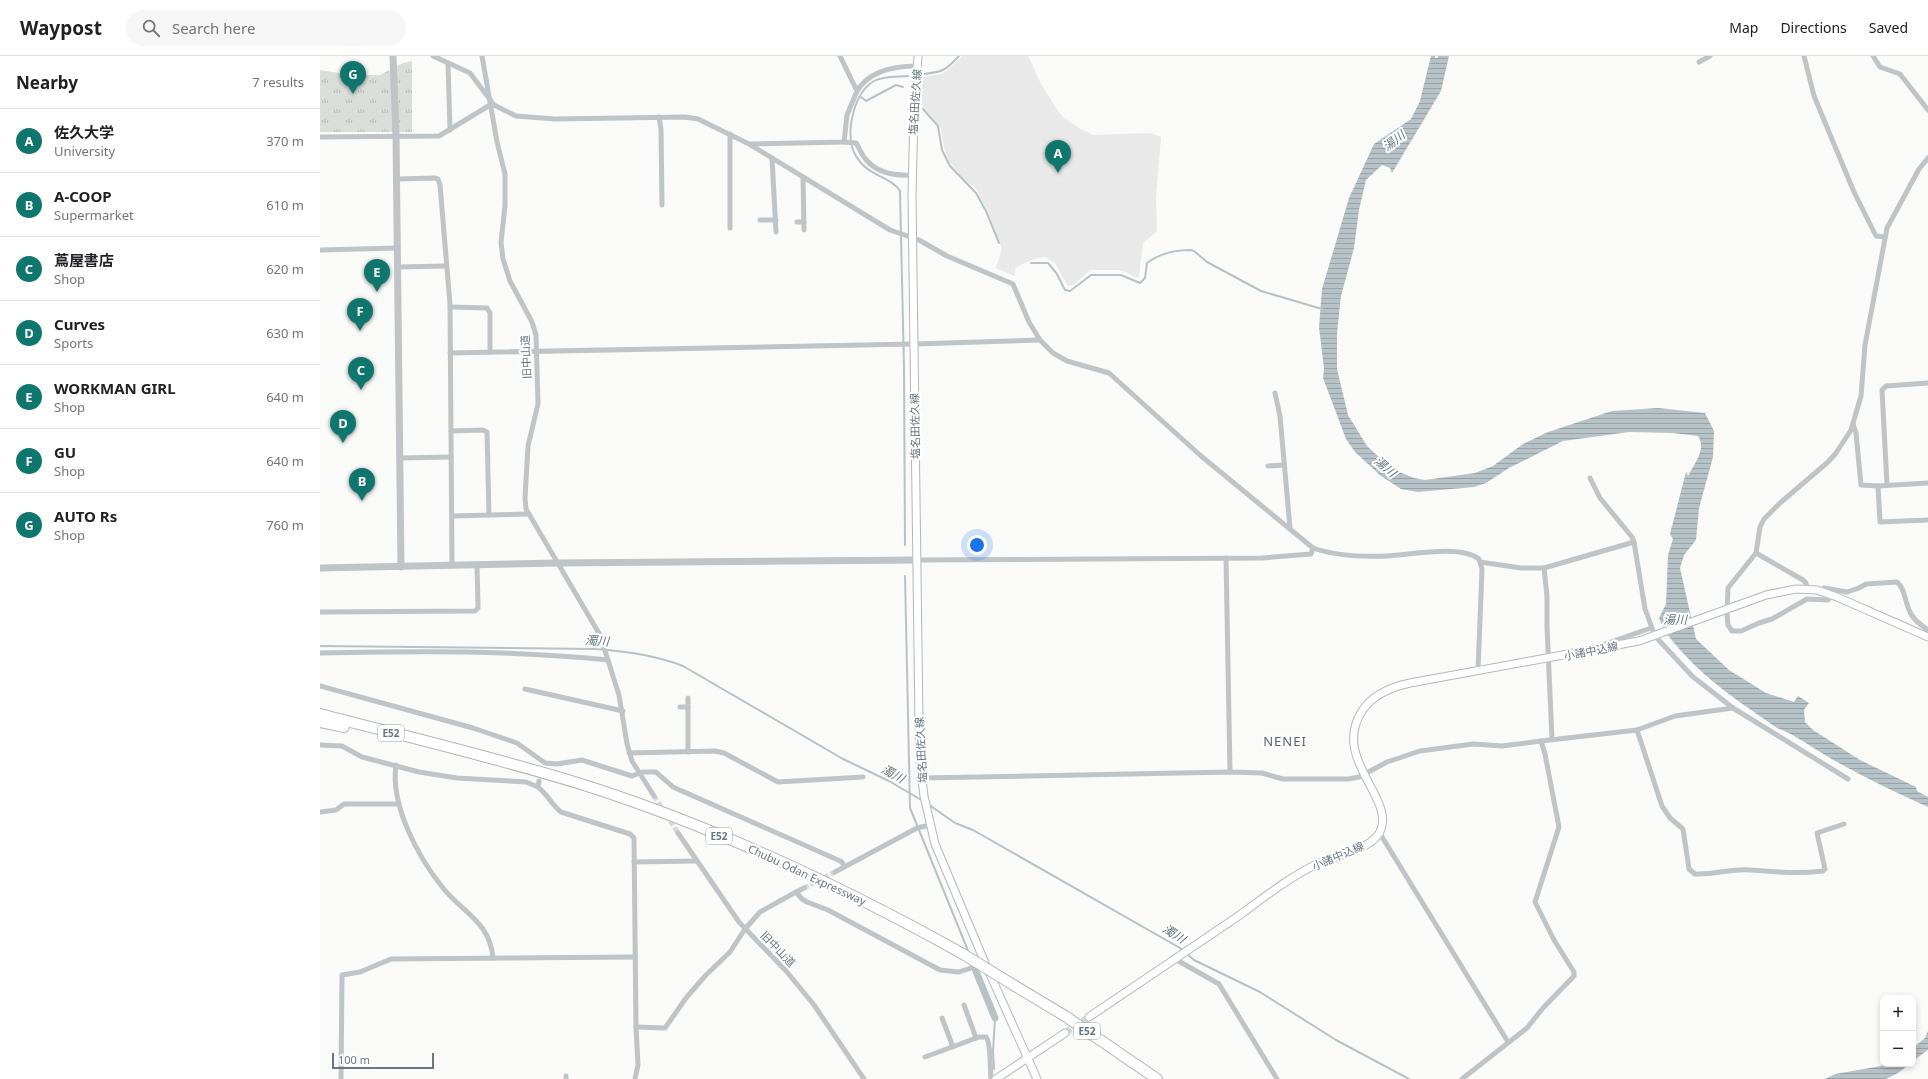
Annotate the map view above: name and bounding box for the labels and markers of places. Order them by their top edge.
pin: G [340,61,366,94]
pin: A [1045,140,1071,173]
pin: E [364,259,390,292]
pin: F [347,298,373,331]
pin: C [348,357,374,390]
pin: D [330,410,356,443]
pin: B [349,468,375,501]

